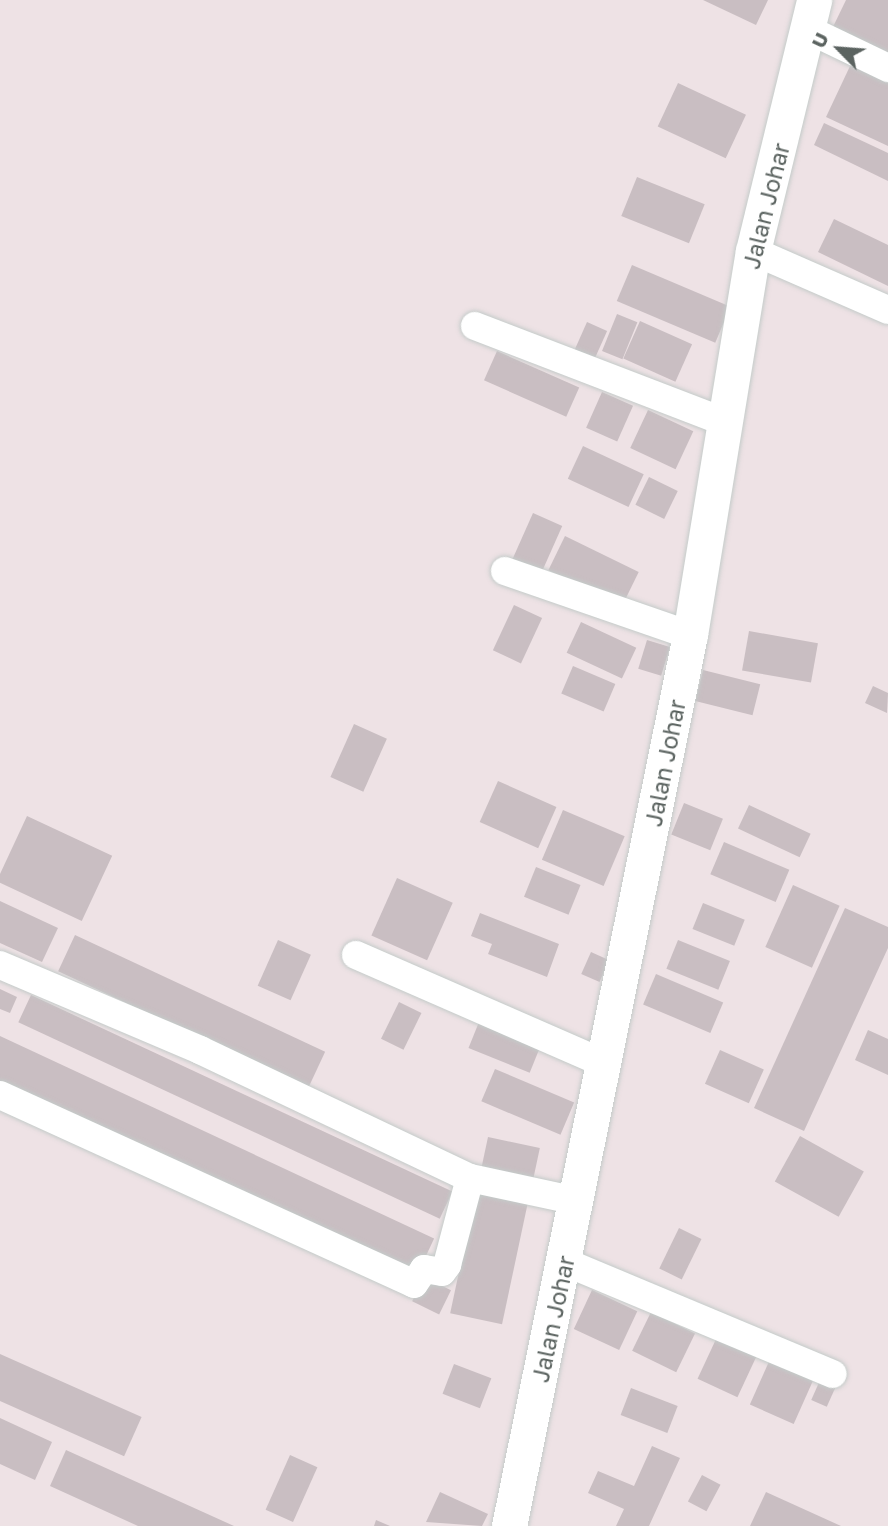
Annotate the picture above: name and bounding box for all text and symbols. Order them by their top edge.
north arrow [804,14,874,84]
text: U [806,29,833,51]
street label: Jalan Johar [737,140,795,272]
street label: Jalan Johar [639,697,691,829]
street label: Jalan Johar [526,1253,580,1385]

